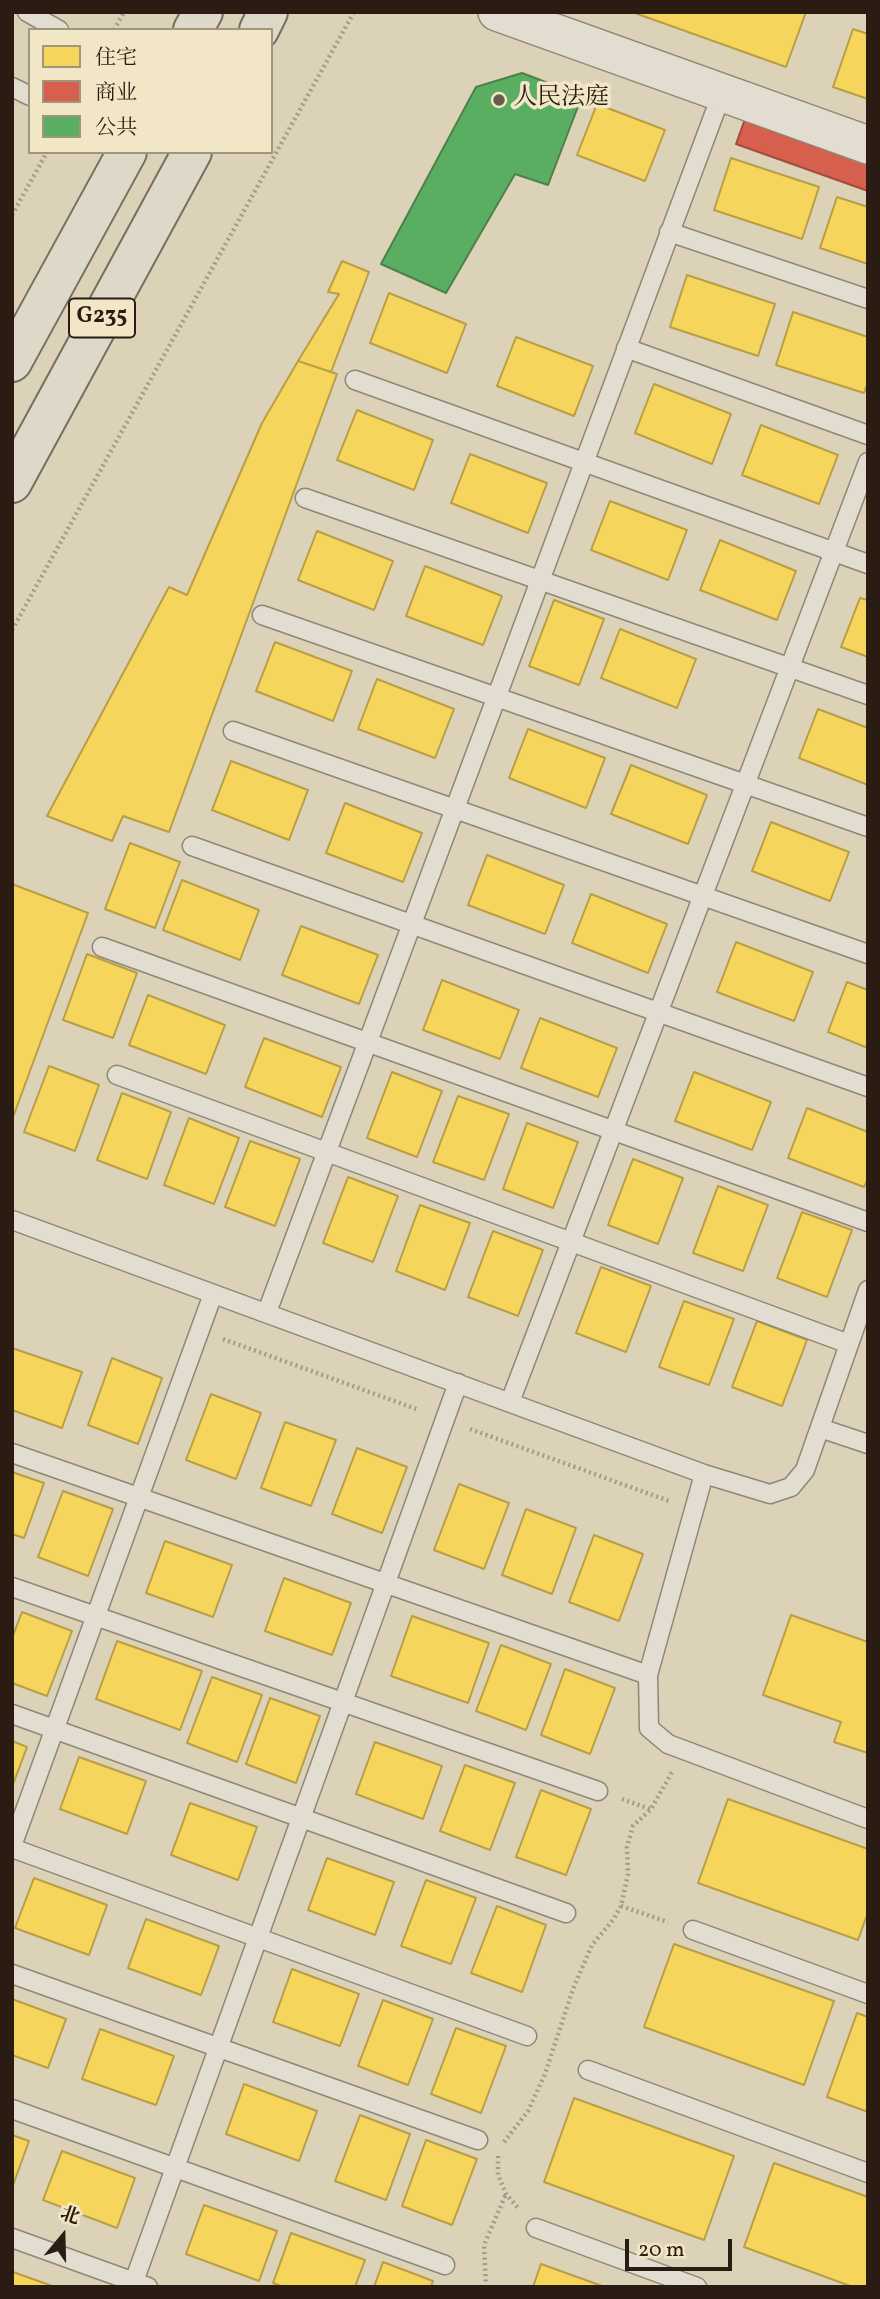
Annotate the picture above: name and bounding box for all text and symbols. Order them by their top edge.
legend [28,28,273,154]
text: 住宅 [95,44,137,73]
text: 商业 [95,79,137,108]
place label: 人民法庭 [513,86,609,114]
marker: 人民法庭 [491,92,507,108]
text: 公共 [95,114,137,143]
road number: G235 [69,298,135,338]
north arrow [28,2201,98,2271]
text: 北 [57,2201,83,2232]
scale bar [628,2226,735,2270]
text: 20 m [638,2236,684,2265]

